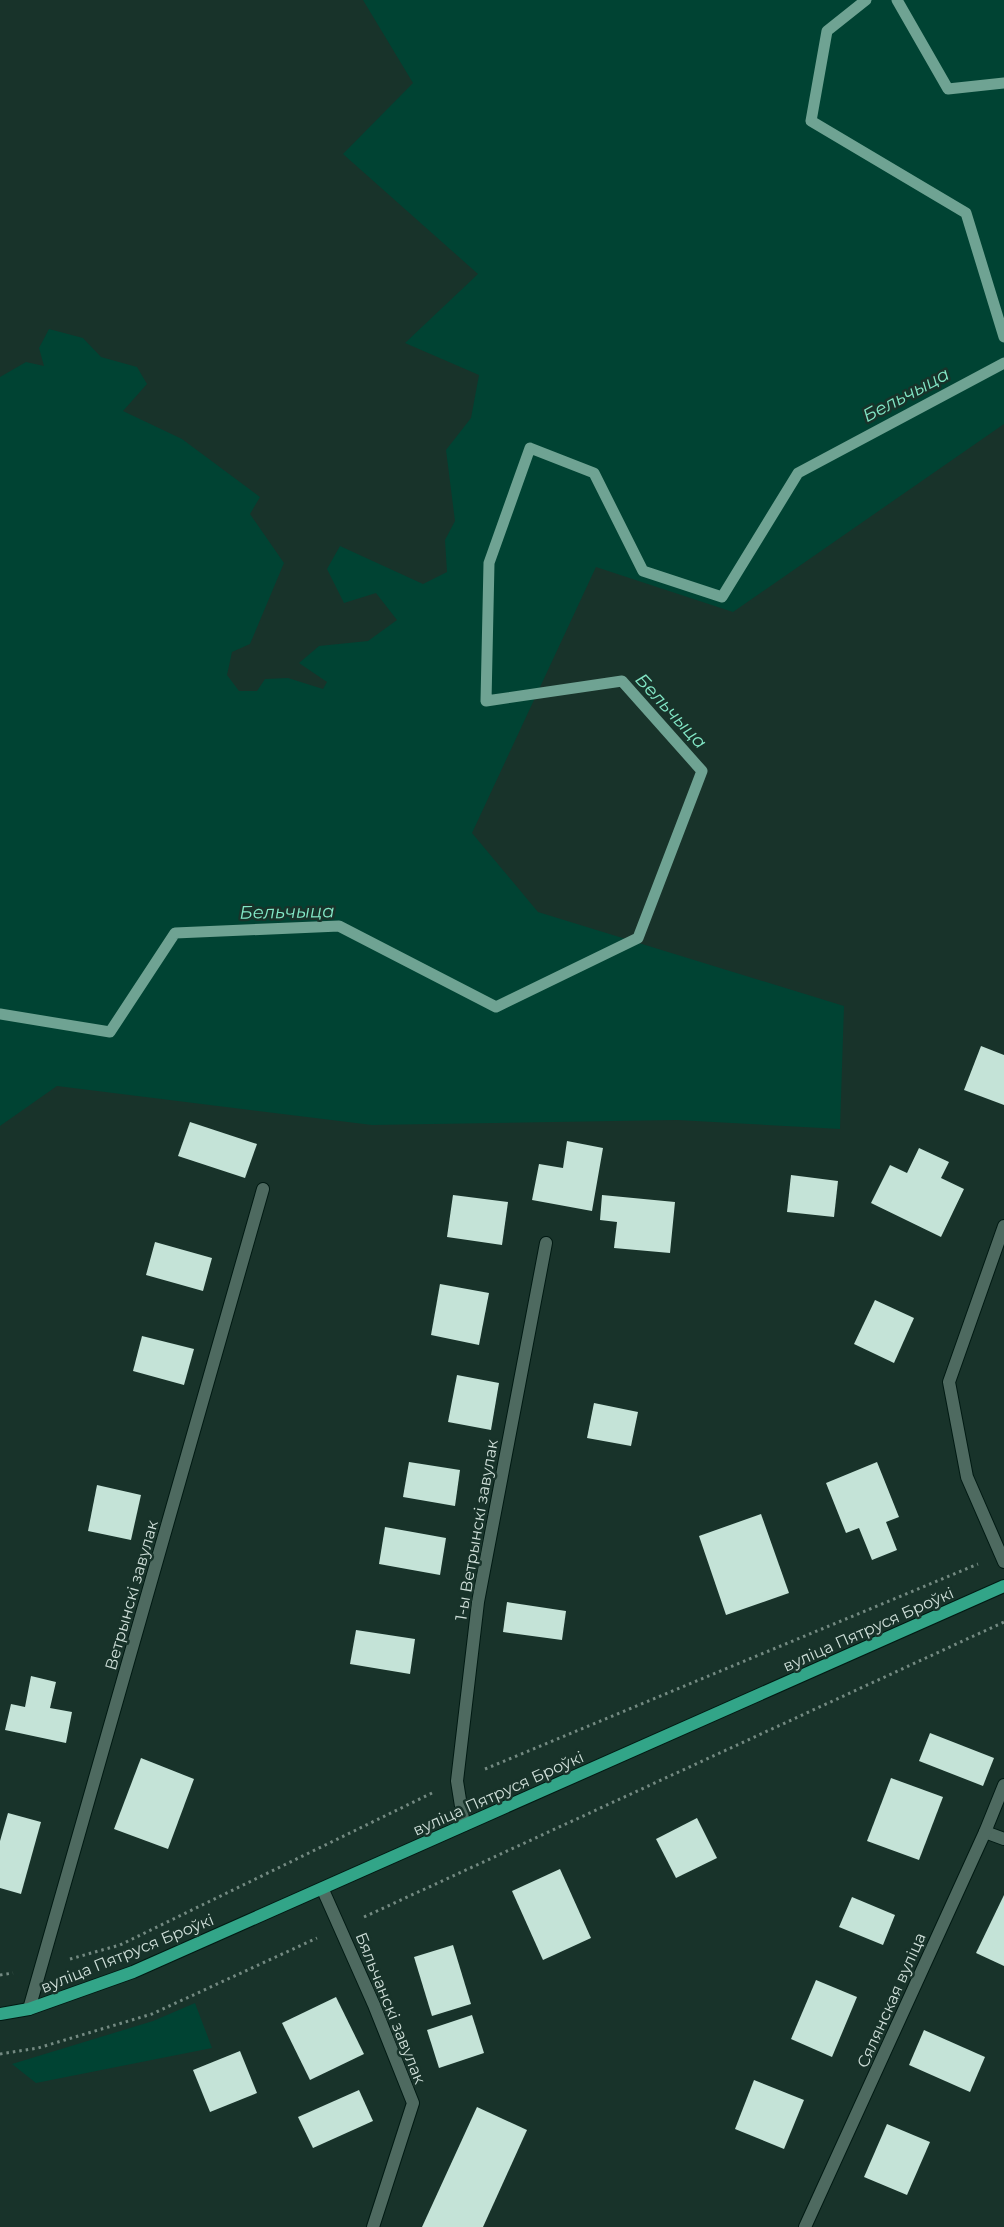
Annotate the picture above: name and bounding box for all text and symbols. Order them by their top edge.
water label: Бельчыца [859,363,953,427]
water label: Бельчыца [631,669,711,753]
water label: Бельчыца [239,900,335,924]
street label: 1-ы Ветрынскі завулак [451,1437,502,1622]
street label: Ветрынскі завулак [101,1517,162,1672]
street label: вуліца Пятруся Броўкі [780,1583,957,1676]
street label: вуліца Пятруся Броўкі [410,1747,587,1840]
street label: вуліца Пятруся Броўкі [38,1910,216,1997]
street label: Бяльчанскі завулак [351,1930,430,2087]
street label: Сялянская вуліца [853,1930,930,2071]

